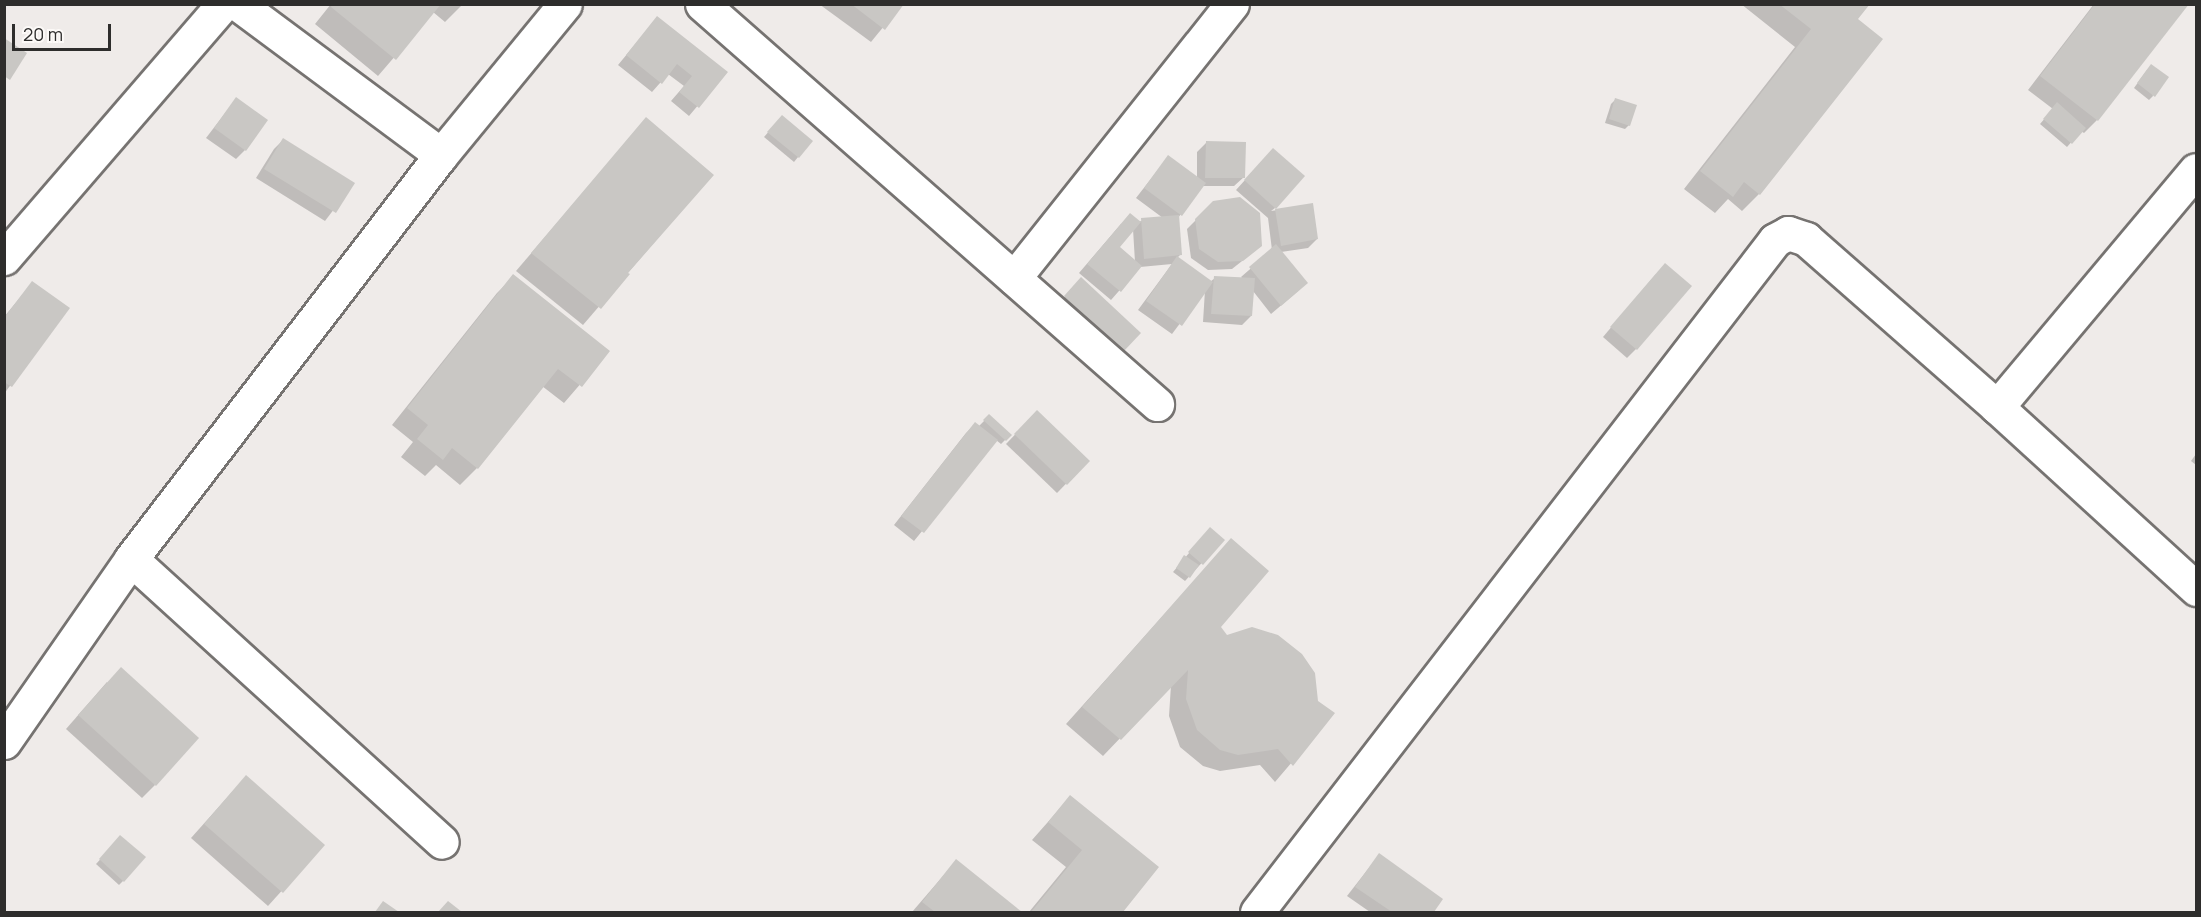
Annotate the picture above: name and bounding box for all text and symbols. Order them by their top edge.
scale bar [15,12,114,50]
text: 20 m [23,22,63,46]

